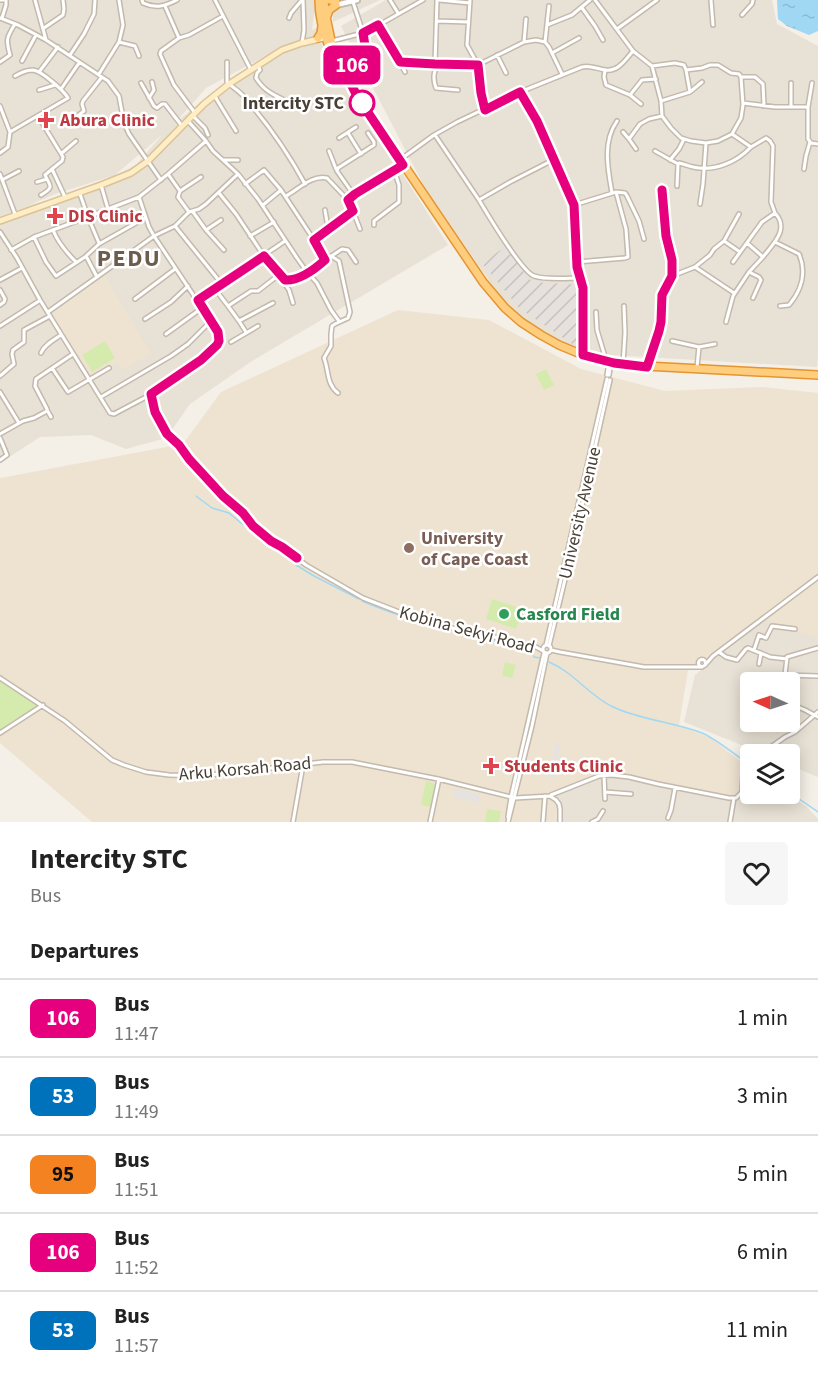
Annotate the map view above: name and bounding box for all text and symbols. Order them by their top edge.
line badge: 106 [318,46,386,84]
text: 106 [335,50,369,80]
marker: Intercity STC [349,90,375,116]
place label: Intercity STC [243,91,345,116]
place label: Abura Clinic [59,108,155,133]
marker: Abura Clinic [37,111,55,129]
place label: DIS Clinic [68,204,143,229]
marker: DIS Clinic [46,207,64,225]
district label: PEDU [97,241,161,276]
street label: University Avenue [553,444,607,582]
place label: University of Cape Coast [421,526,528,572]
marker: University of Cape Coast [402,541,416,555]
street label: Kobina Sekyi Road [396,600,538,660]
place label: Casford Field [516,602,620,627]
marker: Casford Field [497,607,511,621]
north arrow [740,672,800,732]
map controls [740,672,800,804]
button: layers [740,744,800,804]
street label: Arku Korsah Road [178,751,312,787]
place label: Students Clinic [504,754,624,779]
marker: Students Clinic [482,757,500,775]
text: Intercity STC [30,839,188,879]
button: heart [725,842,788,905]
text: Bus [30,882,61,910]
text: Departures [30,935,139,967]
text: Bus [114,988,150,1020]
text: 1 min [737,1002,788,1034]
text: 106 [46,1003,80,1033]
text: 11:47 [114,1020,159,1048]
text: Bus [114,1066,150,1098]
text: 3 min [737,1080,788,1112]
text: 53 [52,1081,74,1111]
text: 11:49 [114,1098,159,1126]
text: Bus [114,1144,150,1176]
text: 5 min [737,1158,788,1190]
text: 95 [52,1159,74,1189]
text: 11:51 [114,1176,159,1204]
text: Bus [114,1222,150,1254]
text: 6 min [737,1236,788,1268]
text: 106 [46,1237,80,1267]
text: 11:52 [114,1254,159,1282]
text: Bus [114,1300,150,1332]
text: 11 min [726,1314,788,1346]
text: 53 [52,1315,74,1345]
text: 11:57 [114,1332,159,1360]

